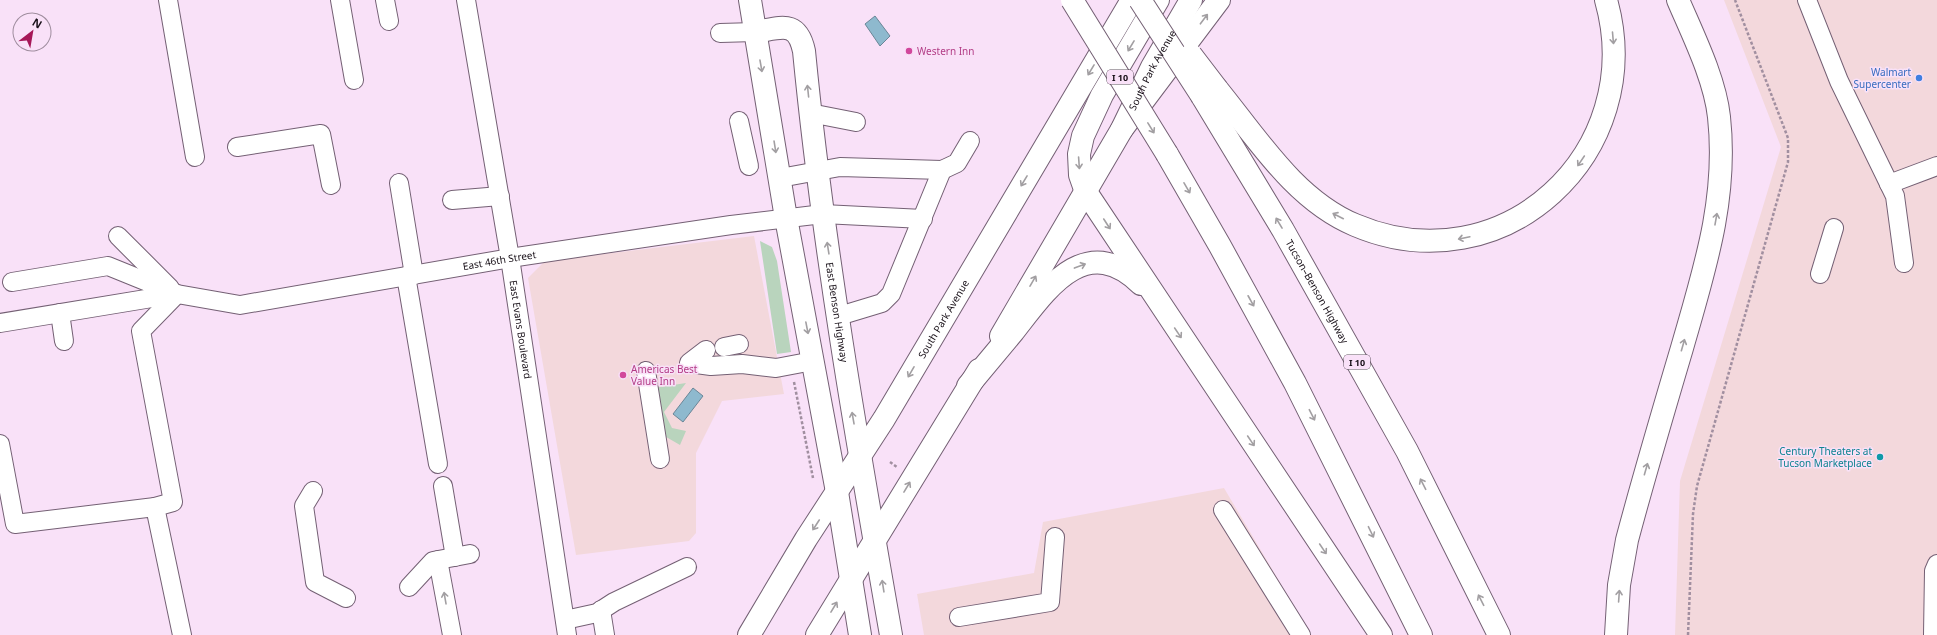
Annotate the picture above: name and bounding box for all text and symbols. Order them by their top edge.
north arrow [12,12,52,52]
text: N [30,14,45,32]
one-way arrow [1200,14,1208,25]
street label: South Park Avenue [1125,27,1179,113]
one-way arrow [1609,31,1617,44]
one-way arrow [1127,40,1135,52]
place label: Western Inn [917,44,974,58]
marker: Western Inn [904,46,914,56]
one-way arrow [757,59,765,72]
one-way arrow [1086,64,1094,76]
place label: Walmart Supercenter [1854,65,1911,91]
road number: I 10 [1107,70,1133,84]
marker: Walmart Supercenter [1914,73,1924,83]
one-way arrow [805,85,812,98]
one-way arrow [1148,122,1156,134]
one-way arrow [771,140,779,153]
one-way arrow [1076,156,1083,169]
one-way arrow [1577,156,1585,167]
one-way arrow [1020,175,1028,187]
one-way arrow [1183,182,1191,194]
one-way arrow [1332,212,1344,220]
one-way arrow [1712,213,1720,226]
one-way arrow [1275,217,1283,229]
one-way arrow [1103,218,1111,229]
one-way arrow [1457,235,1470,243]
street label: Tucson–Benson Highway [1283,237,1353,347]
one-way arrow [824,242,832,255]
street label: East 46th Street [462,247,537,273]
street label: East Benson Highway [823,261,852,364]
one-way arrow [1073,262,1085,270]
one-way arrow [1030,275,1038,287]
street label: South Park Avenue [914,277,972,361]
street label: East Evans Boulevard [506,279,535,380]
one-way arrow [1248,295,1255,307]
one-way arrow [803,321,811,334]
one-way arrow [1175,327,1183,339]
one-way arrow [1680,338,1687,351]
road number: I 10 [1344,355,1370,369]
place label: Americas Best Value Inn [631,362,698,388]
one-way arrow [907,366,915,378]
marker: Americas Best Value Inn [618,370,628,380]
one-way arrow [1309,409,1317,421]
one-way arrow [849,412,857,425]
one-way arrow [1247,435,1255,446]
place label: Century Theaters at Tucson Marketplace [1778,444,1872,470]
marker: Century Theaters at Tucson Marketplace [1875,452,1885,462]
one-way arrow [1643,463,1650,476]
one-way arrow [1419,478,1426,490]
one-way arrow [904,481,912,493]
one-way arrow [811,519,820,530]
one-way arrow [1368,525,1375,537]
one-way arrow [1320,543,1328,555]
one-way arrow [879,580,887,593]
one-way arrow [1615,590,1622,603]
one-way arrow [441,591,449,604]
one-way arrow [1477,594,1484,606]
one-way arrow [830,601,838,613]

